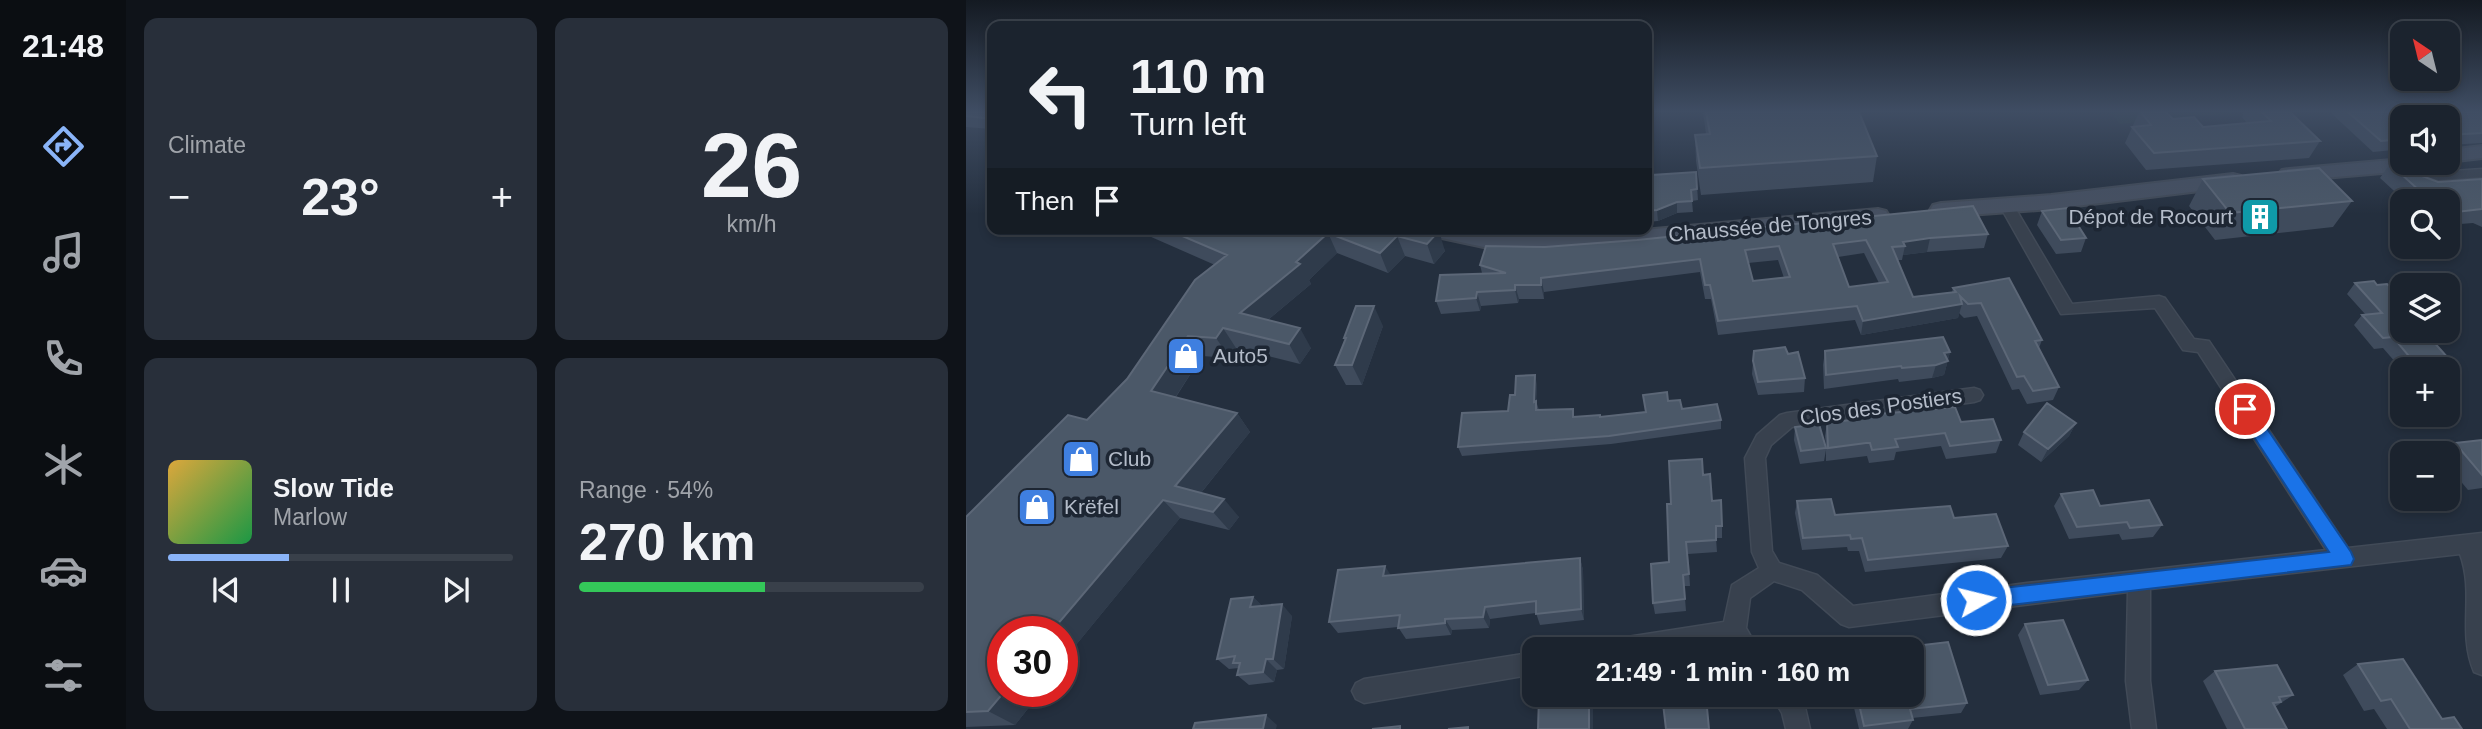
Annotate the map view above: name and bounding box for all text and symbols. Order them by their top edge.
north arrow [2390,21,2460,91]
map controls [2390,21,2460,511]
text: 21:48 [22,28,104,64]
icon: left [1015,49,1106,140]
text: 110 m [1130,49,1266,103]
button: sound [2390,105,2460,175]
text: Turn left [1130,106,1246,142]
text: 26 [701,115,802,216]
icon: directions [39,122,88,171]
text: Climate [168,132,246,158]
text: 23° [301,168,380,226]
text: − [168,176,190,218]
text: + [491,176,513,218]
icon: arrive [1088,182,1126,220]
text: Then [1015,186,1074,216]
button: search [2390,189,2460,259]
building icon: Dépot de Rocourt [2239,196,2281,238]
street label: Chaussée de Tongres [1667,205,1873,246]
place label: Dépot de Rocourt [2068,205,2233,228]
text: km/h [727,211,776,237]
icon: music [39,228,88,277]
button: layers [2390,273,2460,343]
icon: phone [39,334,88,383]
shop icon: Auto5 [1165,335,1207,377]
place label: Auto5 [1213,344,1268,367]
button: + [2390,357,2460,427]
pin [2215,379,2275,439]
street label: Clos des Postiers [1798,384,1963,429]
icon: arrive [2226,390,2264,428]
shop icon: Club [1060,438,1102,480]
icon: climate [39,440,88,489]
button: − [2390,441,2460,511]
place label: Club [1108,447,1151,470]
text: Slow Tide [273,473,394,503]
text: Range · 54% [579,477,713,503]
shop icon: Krëfel [1016,486,1058,528]
place label: Krëfel [1064,495,1119,518]
text: Marlow [273,504,347,530]
text: 270 km [579,513,755,571]
icon: car [39,546,88,595]
position arrow [1939,563,2013,637]
icon: previous [207,571,245,609]
icon: pause [322,571,360,609]
icon: next [437,571,475,609]
speed limit sign: 30 [987,616,1078,707]
icon: filters [39,651,88,700]
text: 21:49 · 1 min · 160 m [1596,657,1850,687]

